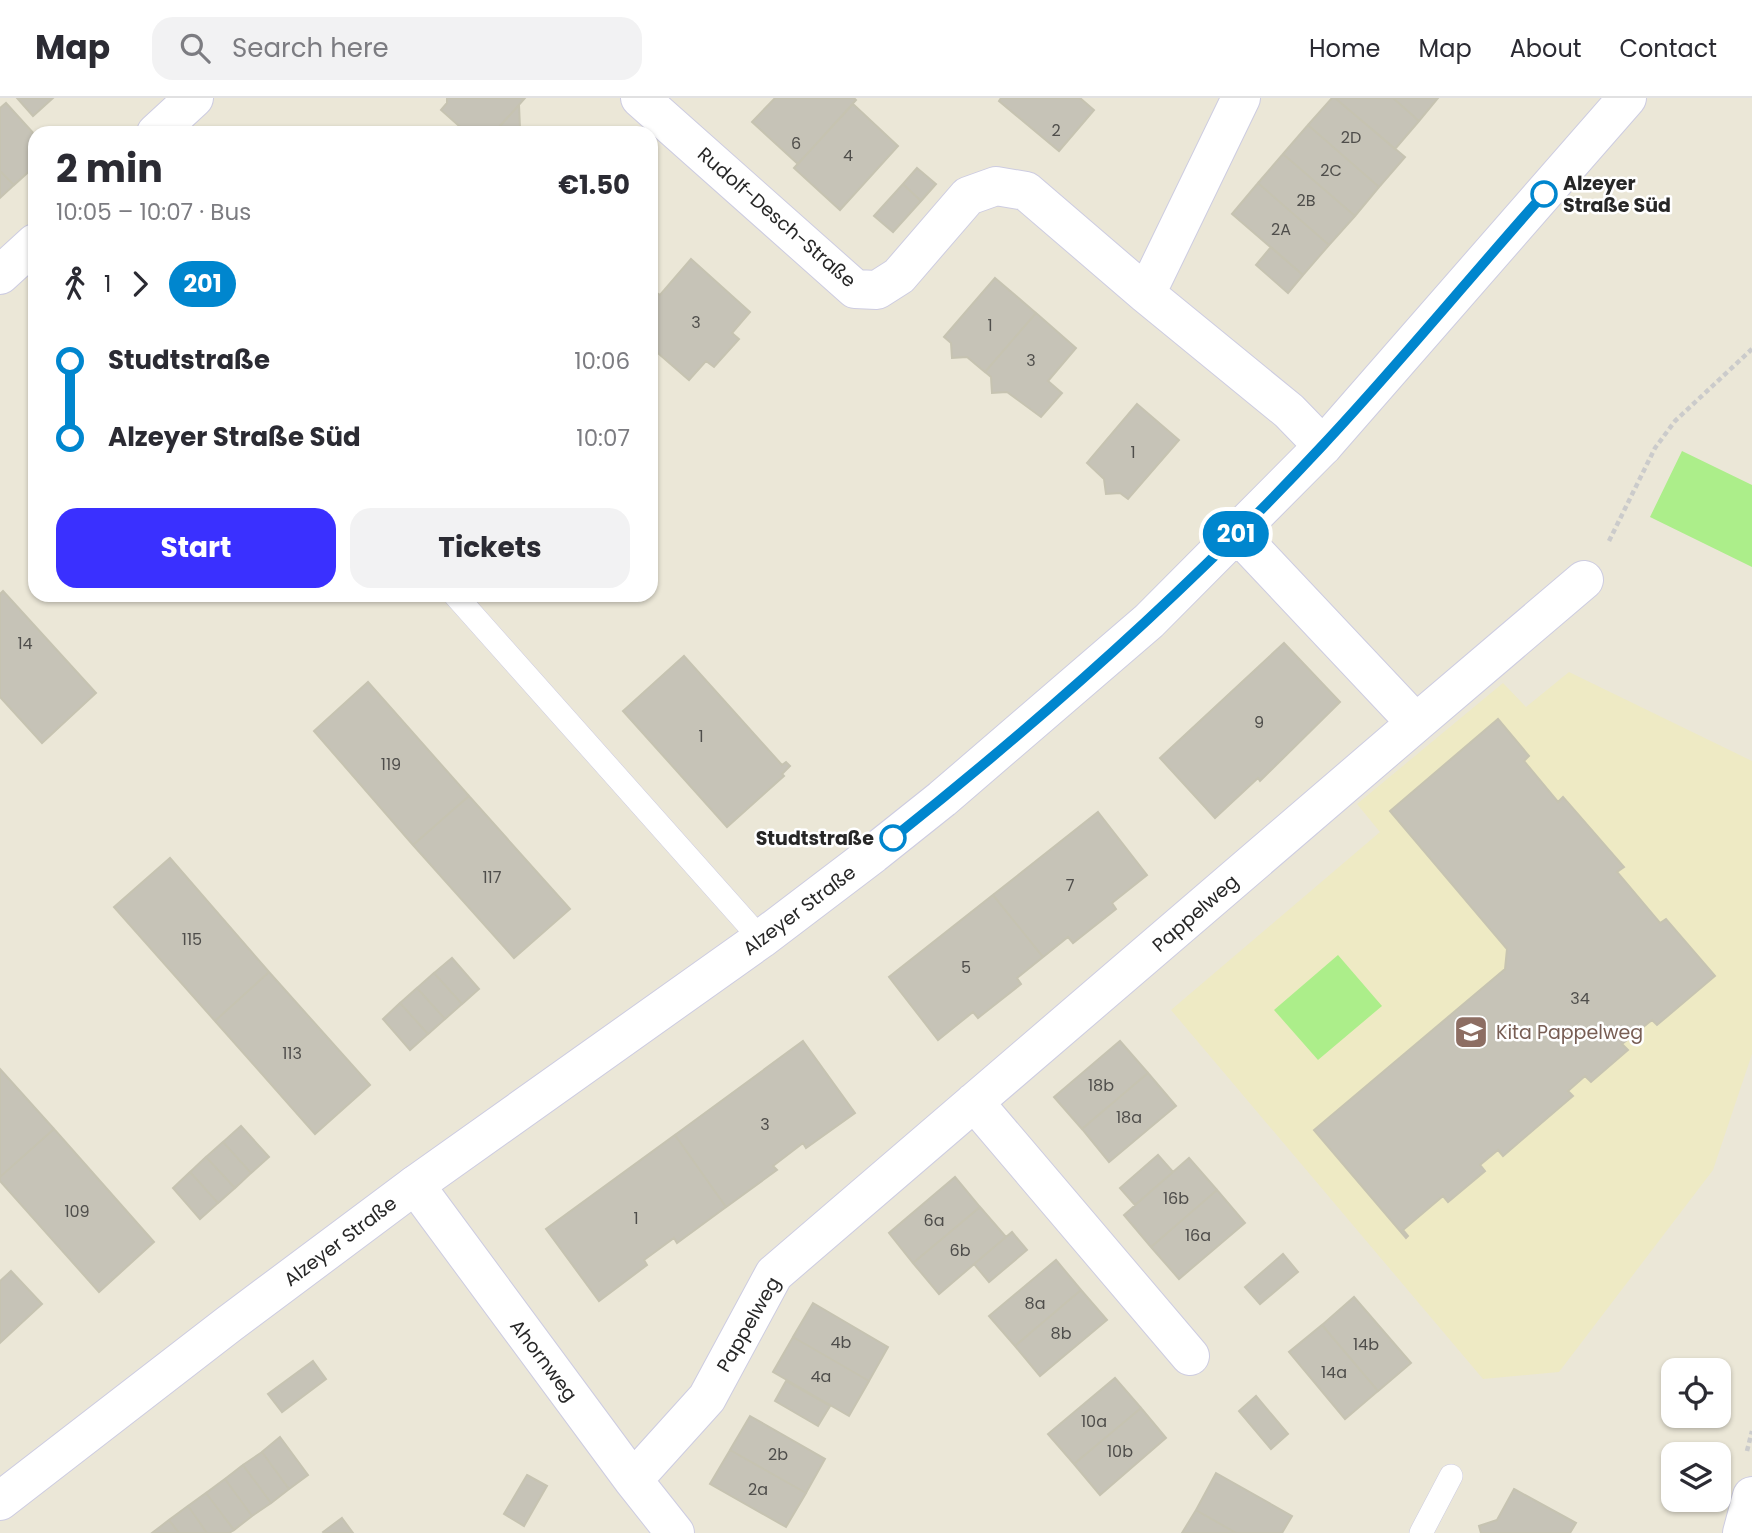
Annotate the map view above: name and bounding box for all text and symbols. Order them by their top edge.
search box [152,17,642,80]
text: Map [35,24,110,71]
icon: search [176,29,214,67]
text: Search here [232,30,389,66]
text: Home [1309,32,1381,65]
text: Map [1419,32,1472,65]
text: About [1510,32,1581,65]
text: Contact [1619,32,1717,65]
house number: 2 [1051,119,1061,142]
house number: 2D [1341,126,1361,149]
house number: 6 [791,132,801,155]
street label: Rudolf-Desch-Straße [692,141,862,294]
text: 2 min [56,142,163,195]
house number: 4 [843,144,853,167]
house number: 2C [1320,159,1342,182]
text: €1.50 [558,167,630,203]
place label: Alzeyer Straße Süd [1563,170,1671,219]
marker: Alzeyer Straße Süd [1531,181,1557,207]
house number: 2B [1296,189,1316,212]
text: 10:05 – 10:07 · Bus [56,196,251,228]
house number: 2A [1271,218,1291,241]
icon: walk [56,265,94,303]
icon: forward [121,265,159,303]
text: 201 [183,267,222,300]
text: 1 [104,268,111,300]
house number: 3 [691,311,701,334]
house number: 1 [987,314,993,337]
text: Studtstraße [108,342,270,378]
text: 10:06 [574,345,630,377]
house number: 3 [1026,349,1036,372]
text: Alzeyer Straße Süd [108,419,361,455]
text: 10:07 [576,422,630,454]
house number: 1 [1130,441,1136,464]
button: Start [56,508,336,588]
button: Tickets [350,508,630,588]
line badge: 201 [1196,511,1276,557]
text: 201 [1217,517,1255,550]
house number: 14 [17,632,33,655]
house number: 9 [1254,711,1264,734]
house number: 1 [698,725,704,748]
house number: 119 [381,753,401,776]
place label: Studtstraße [756,825,874,852]
marker: Studtstraße [880,825,906,851]
street label: Alzeyer Straße [737,859,861,962]
house number: 117 [483,866,502,889]
street label: Pappelweg [1146,868,1244,958]
house number: 7 [1066,874,1075,897]
house number: 115 [182,928,202,951]
house number: 5 [961,956,971,979]
house number: 34 [1570,987,1590,1010]
school or university icon: Kita Pappelweg [1452,1013,1490,1051]
place label: Kita Pappelweg [1496,1019,1643,1046]
house number: 113 [282,1042,302,1065]
house number: 18b [1088,1074,1114,1097]
house number: 18a [1116,1106,1142,1129]
house number: 3 [760,1113,770,1136]
house number: 16b [1163,1187,1189,1210]
street label: Alzeyer Straße [278,1190,402,1293]
house number: 109 [64,1200,90,1223]
house number: 1 [633,1207,639,1230]
house number: 6a [924,1209,944,1232]
house number: 16a [1185,1224,1211,1247]
house number: 6b [950,1239,971,1262]
street label: Pappelweg [710,1272,787,1377]
house number: 8a [1025,1292,1045,1315]
street label: Ahornweg [504,1314,583,1407]
house number: 8b [1051,1322,1072,1345]
house number: 4b [831,1331,852,1354]
house number: 14b [1353,1333,1379,1356]
map controls [1661,1358,1731,1512]
button: locate [1661,1358,1731,1428]
house number: 14a [1321,1361,1347,1384]
house number: 4a [811,1365,831,1388]
house number: 10a [1081,1410,1107,1433]
house number: 10b [1107,1440,1133,1463]
button: layers [1661,1442,1731,1512]
house number: 2b [768,1443,788,1466]
house number: 2a [748,1478,768,1501]

